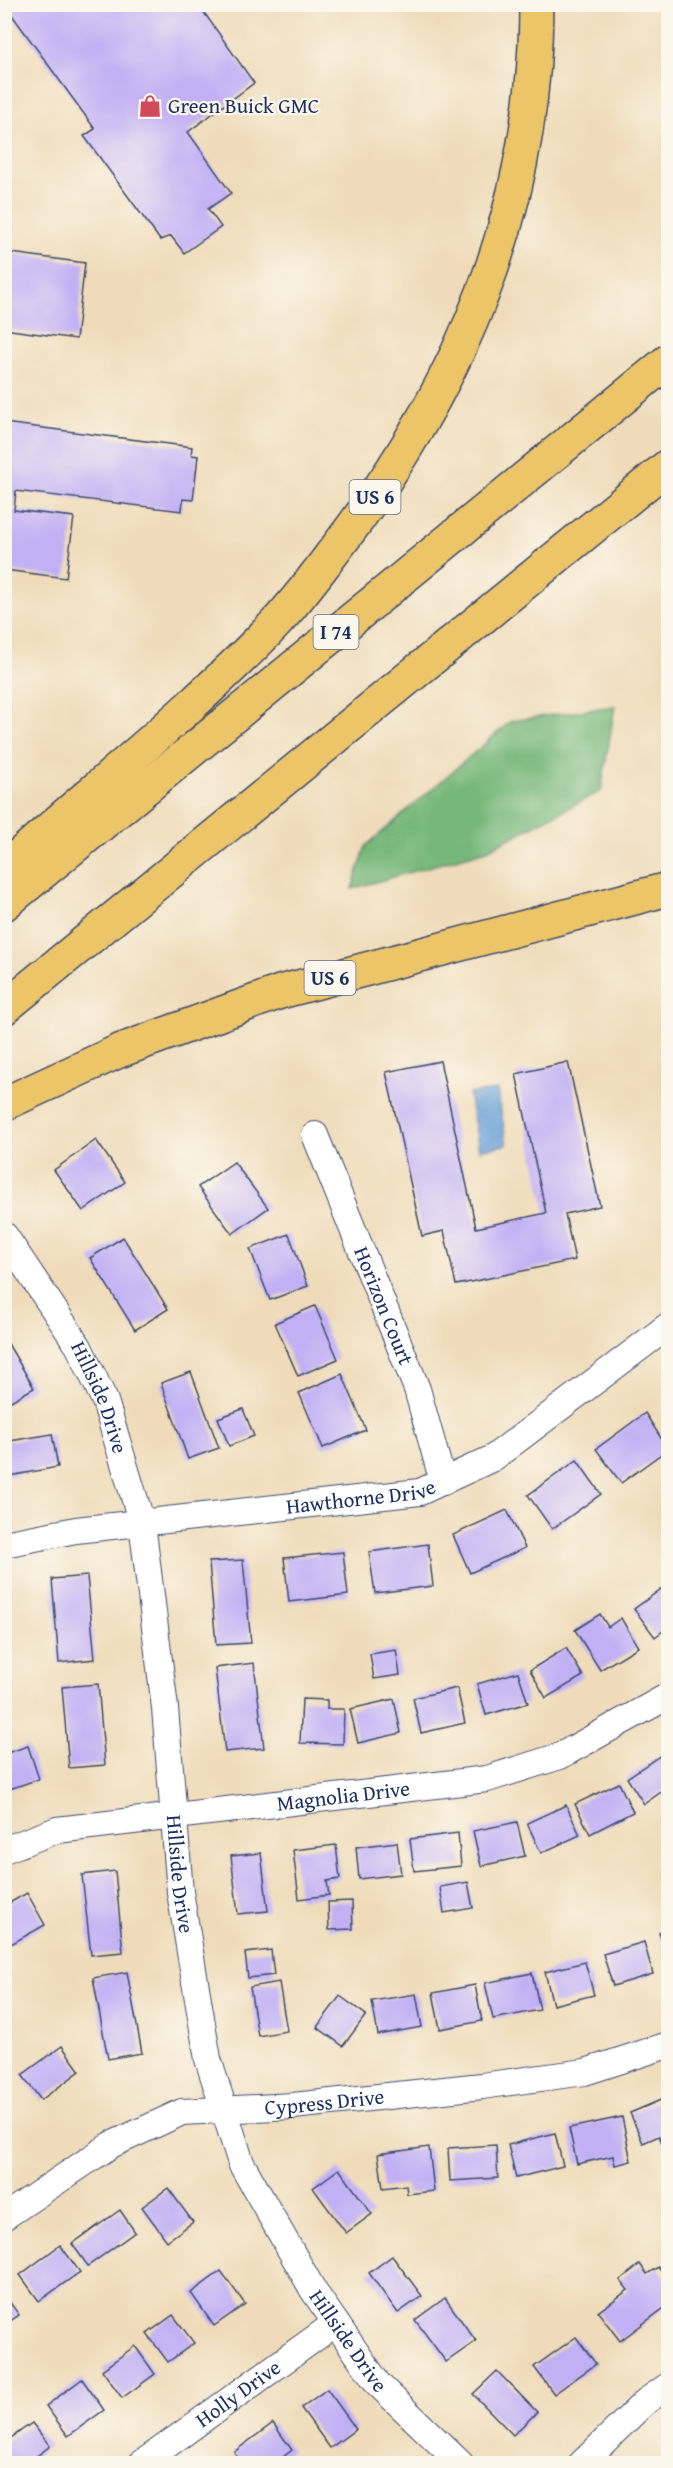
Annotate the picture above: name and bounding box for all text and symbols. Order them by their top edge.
place label: Green Buick GMC [168,90,319,121]
shop icon: Green Buick GMC [137,93,163,119]
road number: US 6 [350,480,400,514]
road number: I 74 [314,615,358,649]
road number: US 6 [304,961,356,995]
street label: Horizon Court [346,1242,422,1370]
street label: Hillside Drive [63,1336,136,1457]
street label: Hawthorne Drive [284,1471,441,1522]
street label: Magnolia Drive [275,1772,412,1819]
street label: Hillside Drive [159,1814,203,1936]
street label: Cypress Drive [264,2080,386,2123]
street label: Hillside Drive [302,2283,394,2400]
street label: Holly Drive [189,2352,287,2435]

